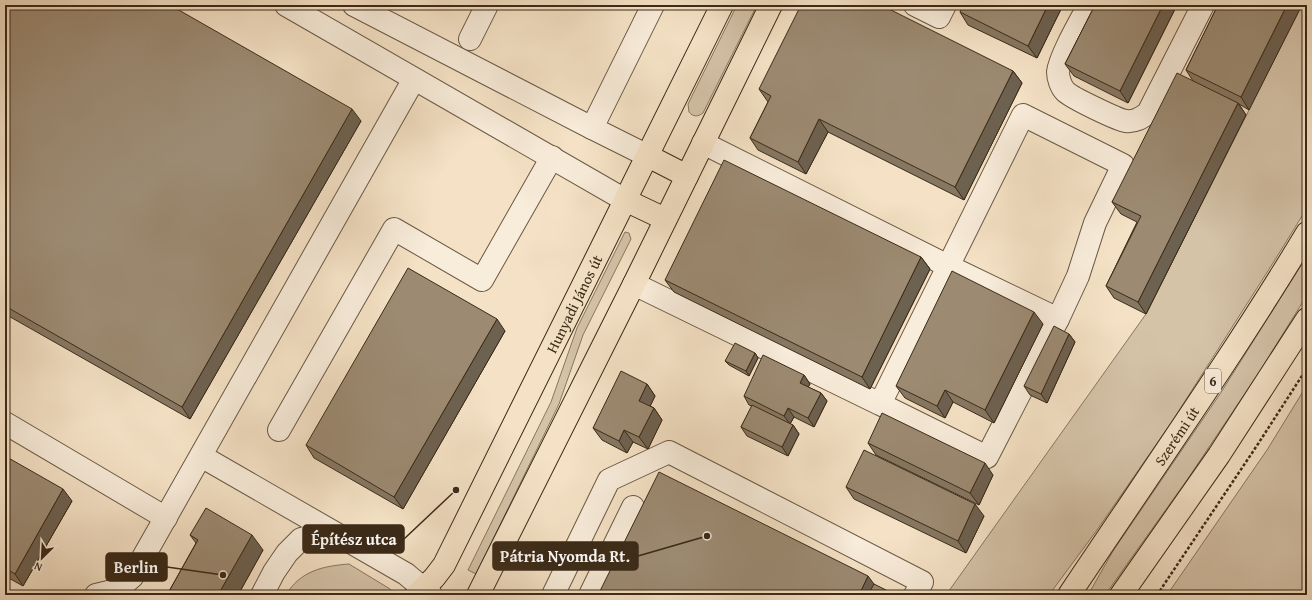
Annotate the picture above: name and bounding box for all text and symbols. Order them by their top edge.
street label: Hunyadi János út [541,250,607,356]
road number: 6 [1205,369,1221,393]
street label: Szerémi út [1149,401,1204,470]
callout: Építész utca [303,525,404,553]
text: Építész utca [311,527,397,551]
north arrow [22,538,62,578]
callout: Pátria Nyomda Rt. [493,542,638,570]
text: Pátria Nyomda Rt. [500,544,630,568]
callout: Berlin [106,553,167,581]
text: Berlin [114,555,159,579]
text: N [31,558,45,576]

